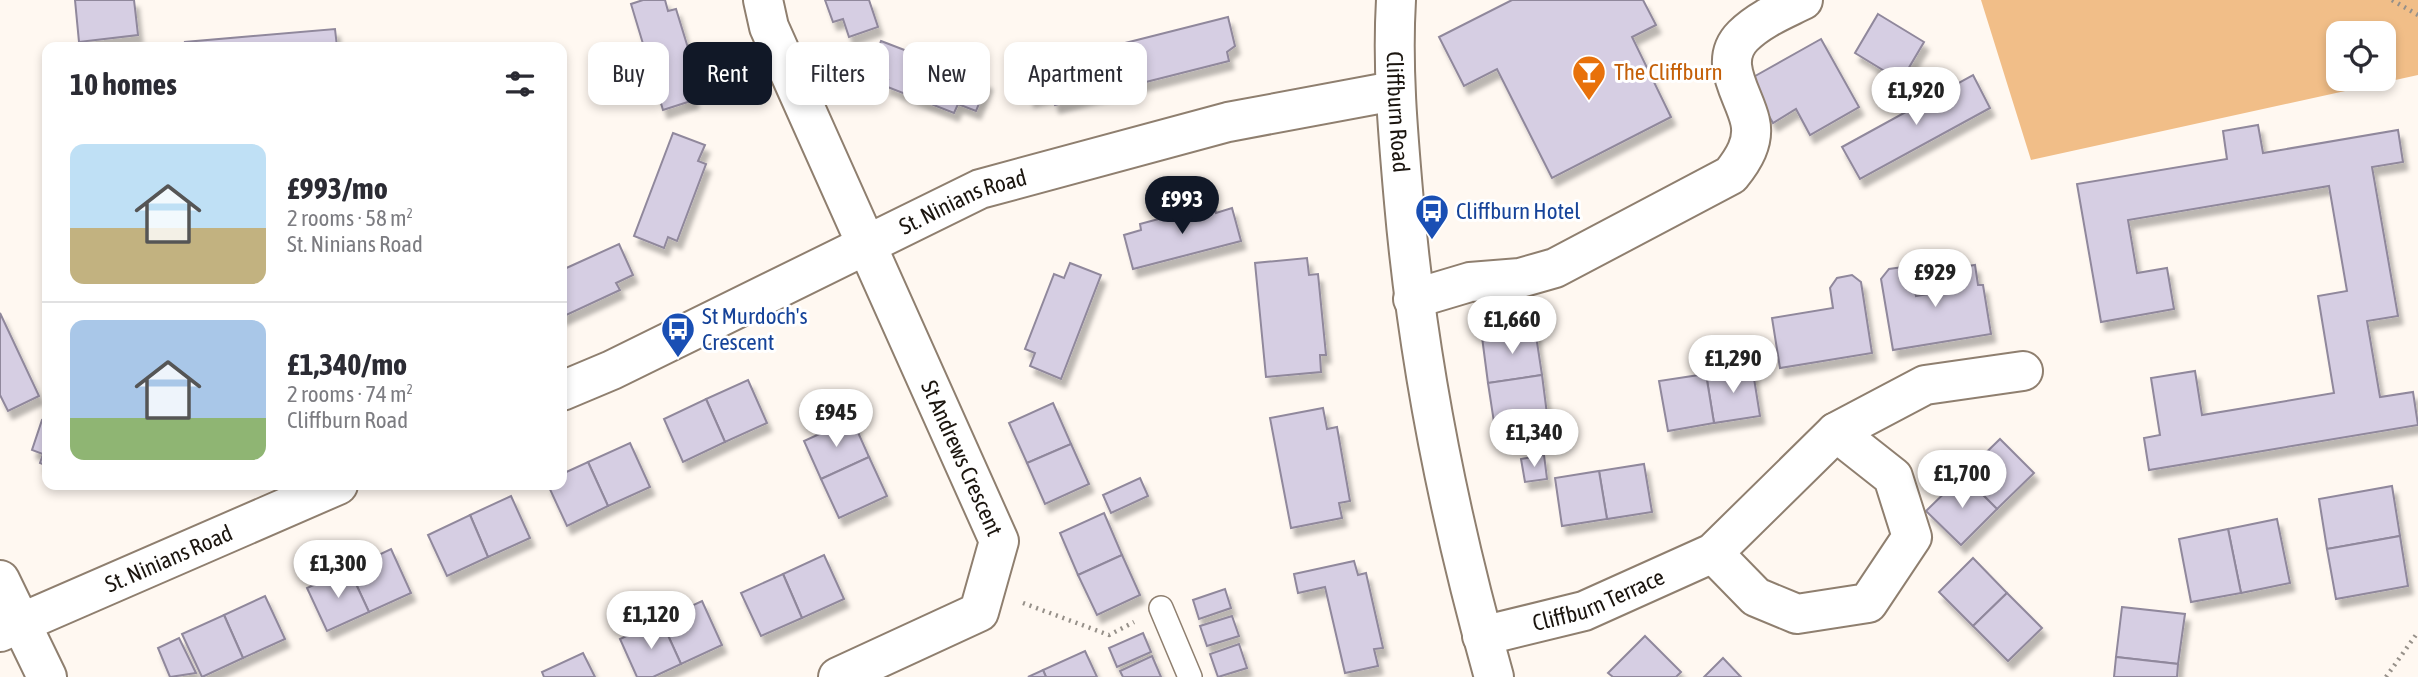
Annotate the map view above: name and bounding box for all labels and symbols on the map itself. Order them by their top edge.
street label: Cliffburn Road [1382,51,1414,173]
bar icon: The Cliffburn [1570,53,1608,102]
place label: The Cliffburn [1614,59,1723,85]
pin: £1,920 [1859,68,1973,127]
street label: St. Ninians Road [895,164,1029,240]
pin: £993 [1141,176,1223,236]
bus stop icon: Cliffburn Hotel [1413,192,1451,241]
place label: Cliffburn Hotel [1456,198,1580,224]
pin: £929 [1894,250,1976,309]
pin: £1,660 [1455,296,1569,356]
place label: St Murdoch's Crescent [702,303,808,355]
bus stop icon: St Murdoch's Crescent [659,310,697,359]
pin: £1,290 [1676,336,1790,395]
street label: St Andrews Crescent [916,376,1008,540]
pin: £945 [795,390,877,449]
pin: £1,340 [1477,410,1591,469]
pin: £1,700 [1905,450,2019,510]
street label: St. Ninians Road [101,520,236,598]
pin: £1,300 [281,540,395,600]
street label: Cliffburn Terrace [1530,564,1668,636]
pin: £1,120 [594,592,708,651]

